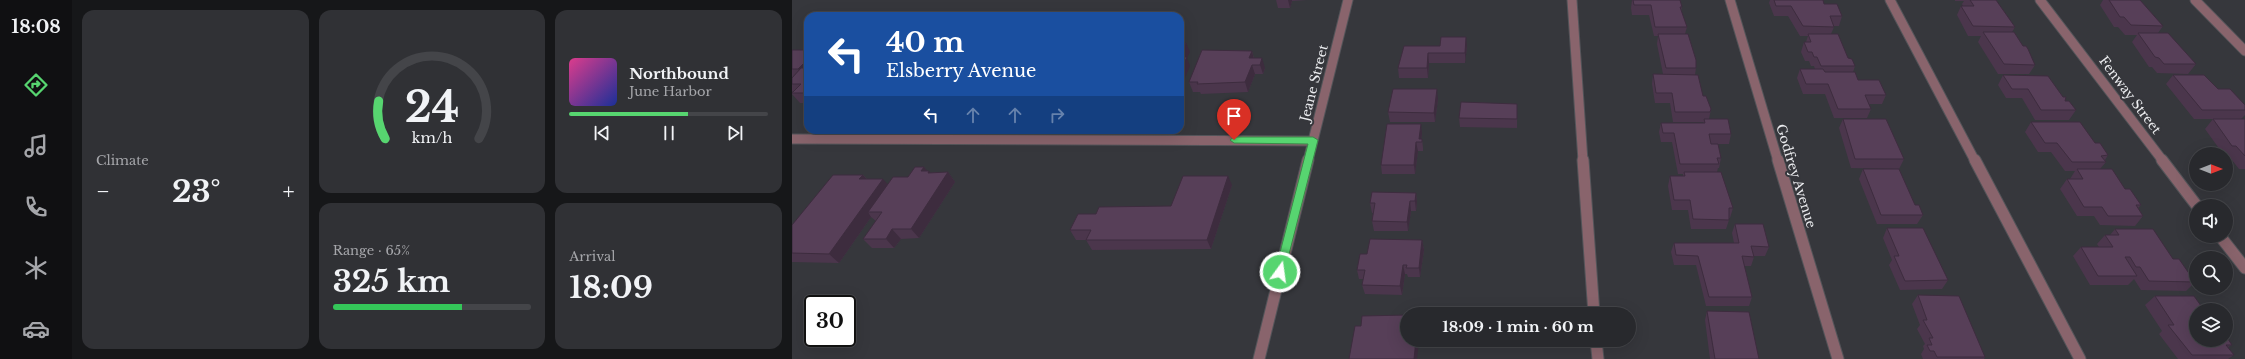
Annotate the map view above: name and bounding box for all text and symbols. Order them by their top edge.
text: 18:08 [11,16,61,38]
text: 40 m [886,25,964,60]
icon: left [820,28,872,80]
street label: Jeane Street [1296,43,1332,125]
street label: Fenway Street [2095,53,2165,137]
text: Elsberry Avenue [886,60,1036,82]
text: Northbound [629,64,729,83]
icon: directions [22,71,50,99]
text: 24 [405,82,459,133]
text: June Harbor [629,83,712,100]
pin [1217,99,1251,140]
icon: left [920,104,942,126]
icon: ahead [962,104,984,126]
icon: ahead [1004,104,1026,126]
icon: right [1046,104,1068,126]
icon: arrive [1223,105,1245,127]
icon: previous [591,122,613,144]
icon: pause [658,122,680,144]
icon: next [724,122,746,144]
street label: Godfrey Avenue [1772,122,1820,230]
text: km/h [412,129,452,147]
icon: music [22,132,50,160]
north arrow [2189,147,2233,191]
map controls [2189,147,2233,347]
text: Climate [96,152,149,169]
text: 23° [172,173,221,210]
text: − [96,178,110,205]
text: + [283,178,295,205]
icon: phone [22,193,50,221]
button: sound [2189,199,2233,243]
text: Range · 65% [333,242,410,259]
text: Arrival [569,248,615,265]
position arrow [1259,251,1301,293]
button: search [2189,251,2233,295]
icon: climate [22,254,50,282]
text: 325 km [333,263,450,300]
text: 18:09 [569,269,653,306]
speed limit sign: 30 [804,295,856,347]
button: layers [2189,303,2233,347]
icon: car [22,315,50,343]
text: 18:09 · 1 min · 60 m [1442,317,1594,336]

